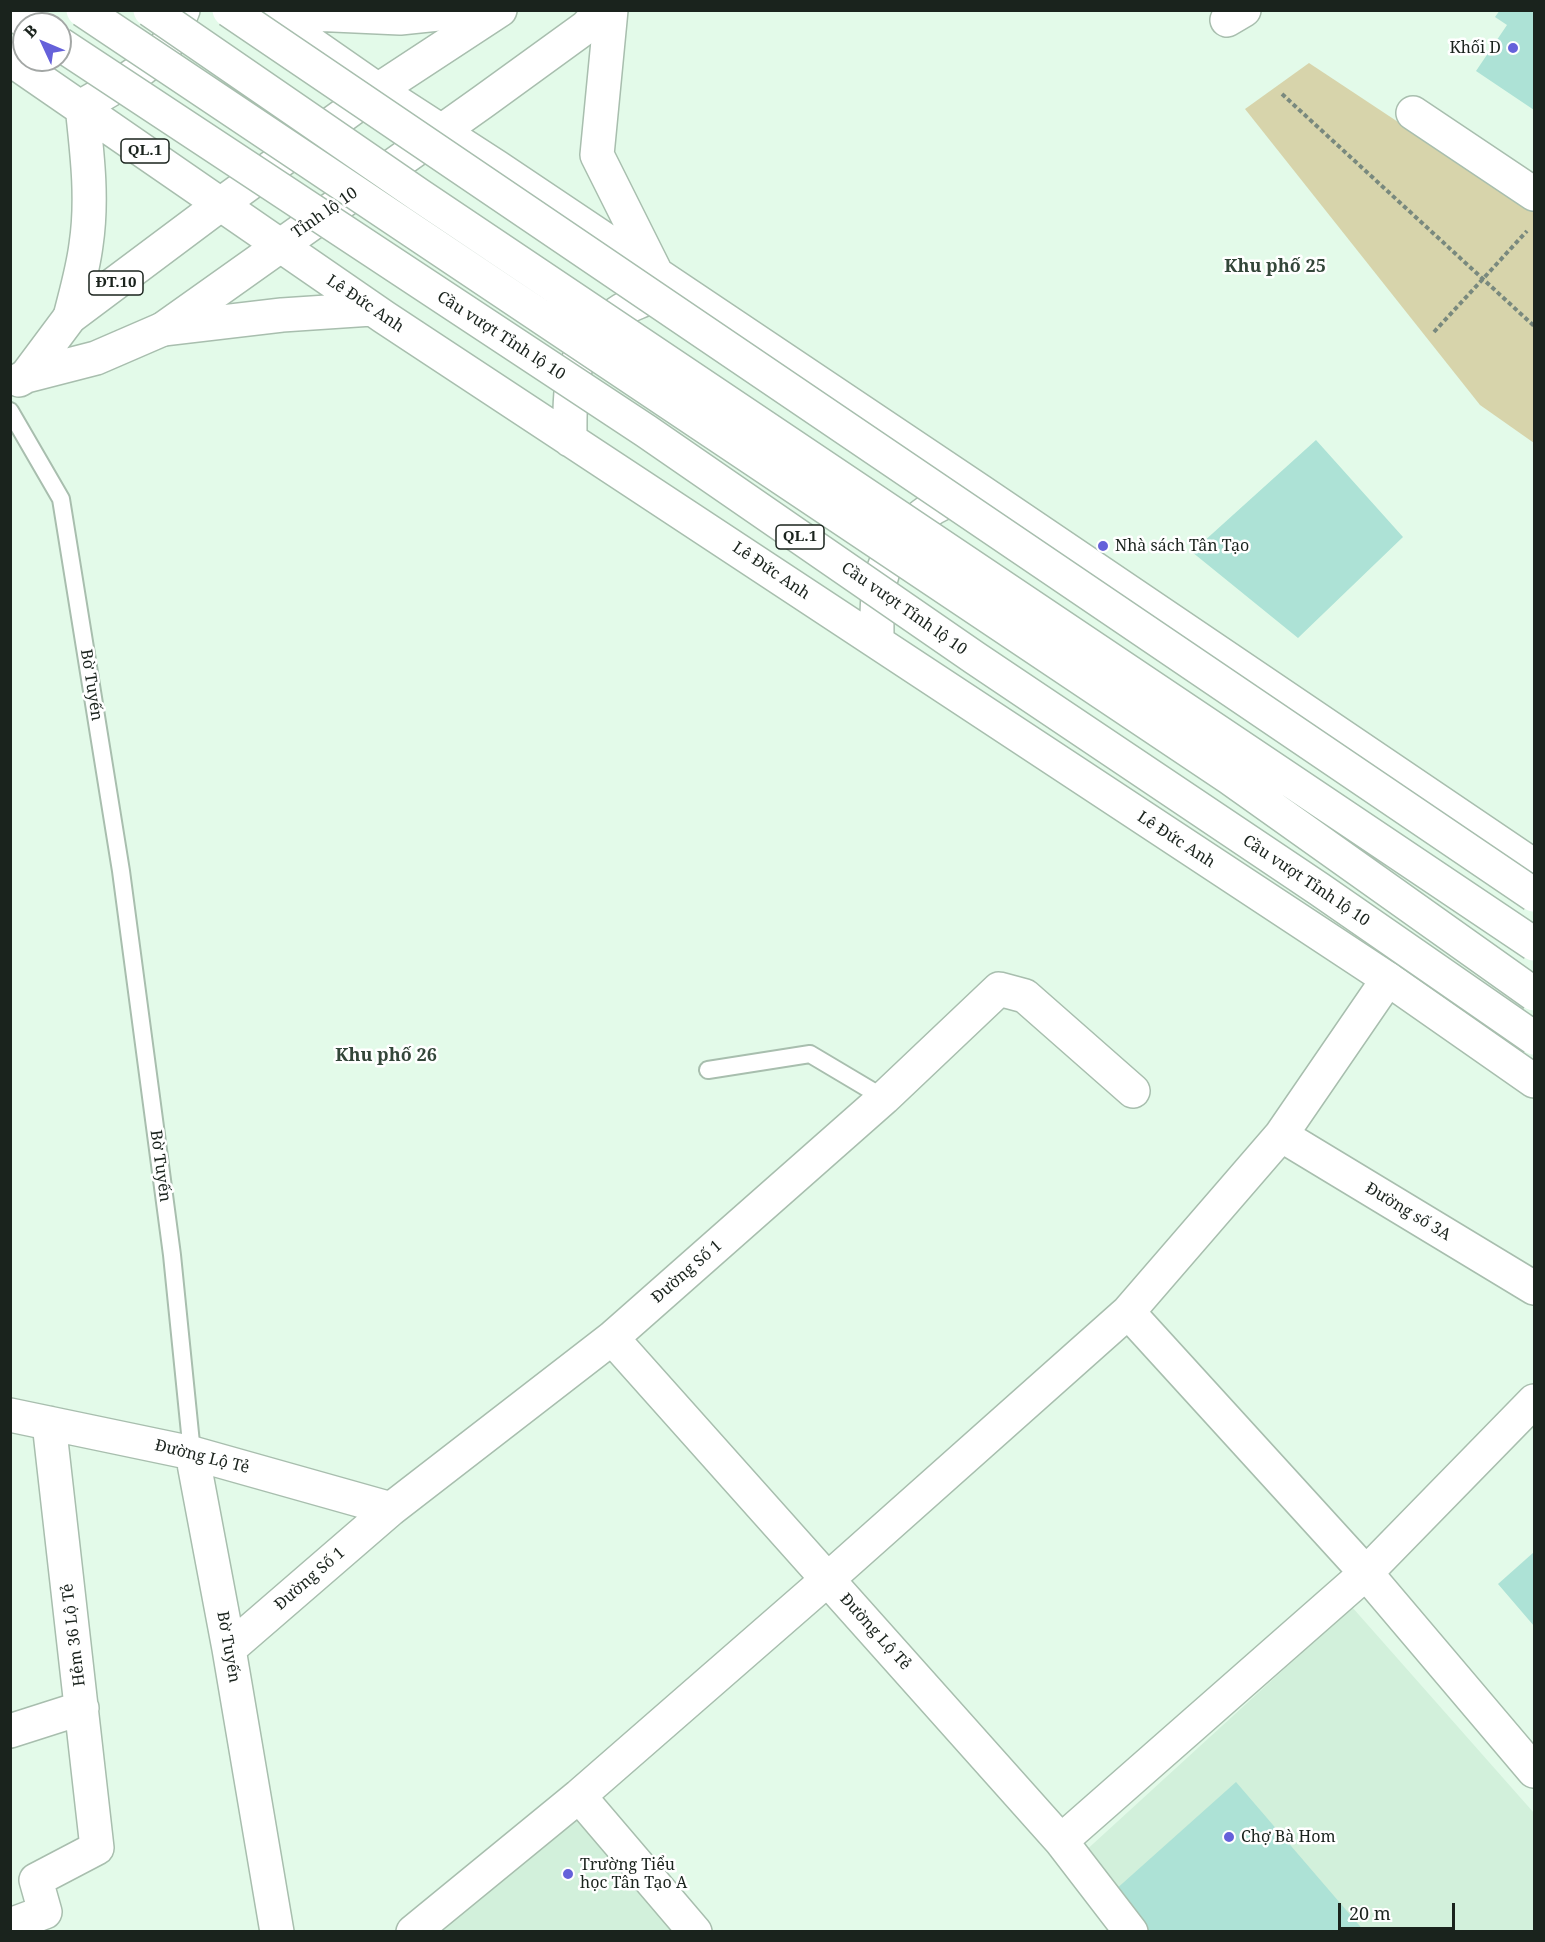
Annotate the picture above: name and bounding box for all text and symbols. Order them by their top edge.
north arrow [12,12,72,72]
text: B [19,19,42,42]
place label: Khối D [1449,38,1501,58]
marker: Khối D [1506,41,1520,55]
road number: QL.1 [121,139,169,163]
street label: Tỉnh lộ 10 [288,183,362,243]
district label: Khu phố 25 [1224,256,1326,278]
road number: ĐT.10 [89,271,143,295]
street label: Lê Đức Anh [323,271,407,337]
street label: Cầu vượt Tỉnh lộ 10 [433,287,569,385]
road number: QL.1 [776,525,824,549]
place label: Nhà sách Tân Tạo [1115,536,1249,556]
street label: Lê Đức Anh [729,538,813,604]
marker: Nhà sách Tân Tạo [1096,539,1110,553]
street label: Cầu vượt Tỉnh lộ 10 [837,558,971,660]
street label: Bờ Tuyến [76,648,106,722]
street label: Lê Đức Anh [1133,808,1219,872]
street label: Cầu vượt Tỉnh lộ 10 [1239,831,1373,931]
district label: Khu phố 26 [335,1045,437,1067]
street label: Bờ Tuyến [145,1129,175,1203]
street label: Đường số 3A [1362,1179,1454,1245]
street label: Đường Số 1 [648,1236,726,1308]
street label: Đường Lộ Tẻ [153,1436,251,1478]
street label: Đường Số 1 [271,1543,349,1615]
street label: Hẻm 36 Lộ Tẻ [58,1582,90,1688]
street label: Đường Lộ Tẻ [836,1590,914,1674]
street label: Bờ Tuyến [212,1610,244,1684]
place label: Chợ Bà Hom [1241,1827,1336,1847]
marker: Chợ Bà Hom [1222,1830,1236,1844]
place label: Trường Tiểu học Tân Tạo A [580,1855,687,1893]
marker: Trường Tiểu học Tân Tạo A [561,1867,575,1881]
scale bar [1341,1891,1458,1929]
text: 20 m [1349,1901,1391,1925]

